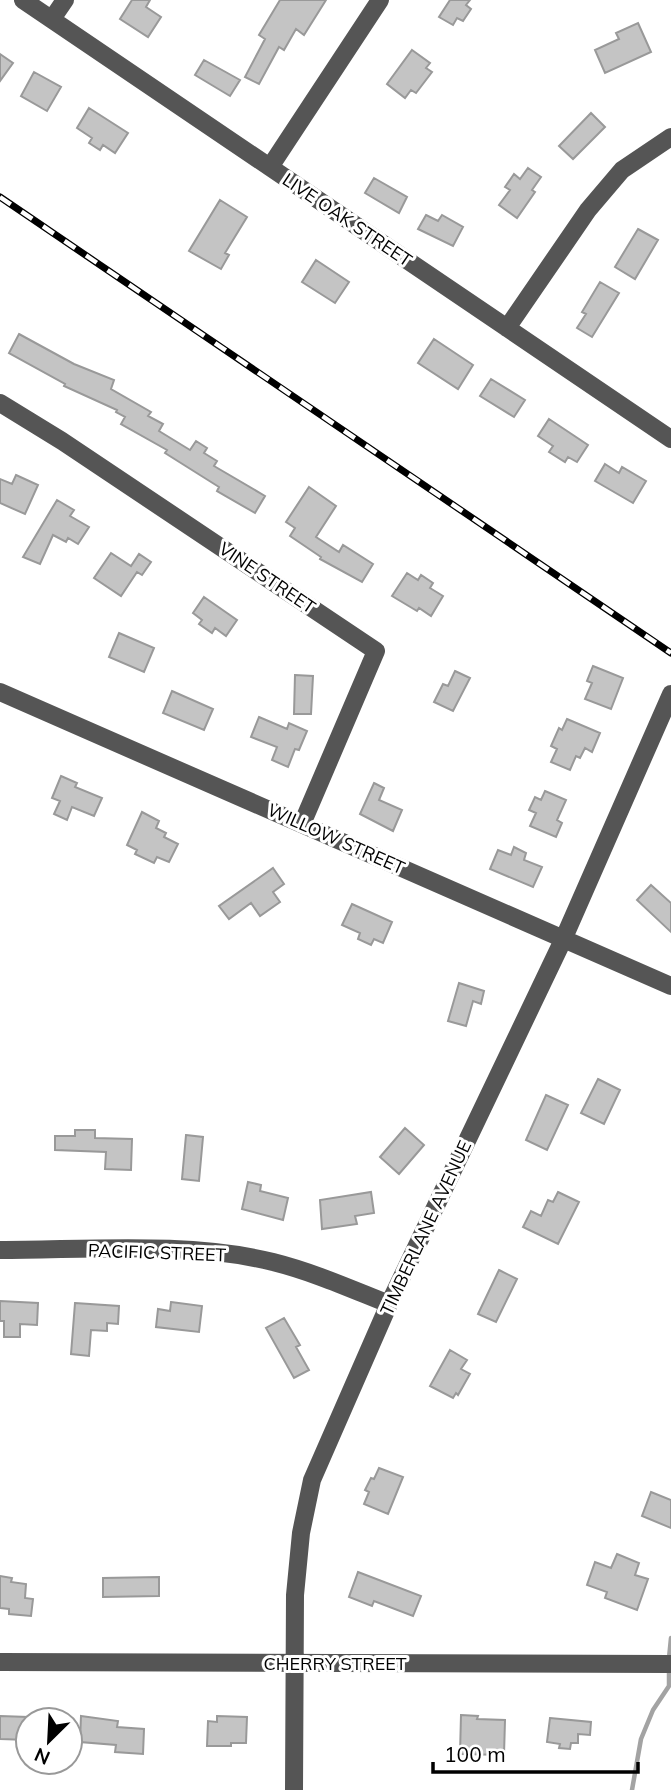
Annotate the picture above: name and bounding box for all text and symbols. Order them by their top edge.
street label: LIVE OAK STREET [278,168,417,272]
street label: VINE STREET [214,537,320,619]
street label: WILLOW STREET [264,798,409,879]
street label: TIMBERLANE AVENUE [375,1137,476,1319]
street label: PACIFIC STREET [88,1239,227,1266]
street label: CHERRY STREET [263,1652,407,1675]
north arrow [14,1706,84,1776]
scale bar [433,1730,638,1774]
text: 100 m [444,1741,506,1767]
text: N [31,1743,54,1770]

